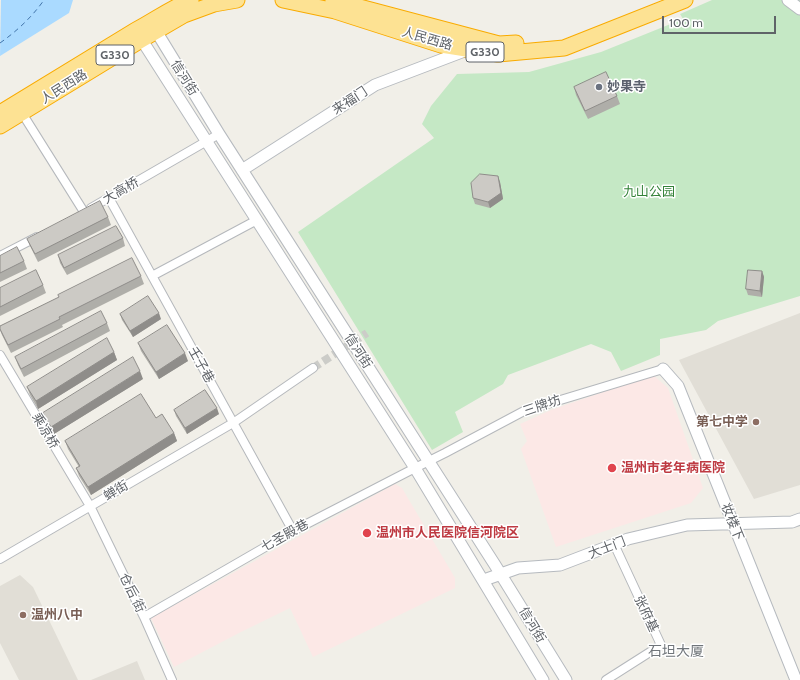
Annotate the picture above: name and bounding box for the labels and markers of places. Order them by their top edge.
place label: 妙果寺 [607,79,646,95]
marker: 妙果寺 [594,82,604,92]
place label: 第七中学 [696,414,748,430]
marker: 第七中学 [751,417,761,427]
place label: 温州市老年病医院 [621,460,725,476]
marker: 温州市老年病医院 [606,462,618,474]
place label: 温州市人民医院信河院区 [376,525,519,541]
marker: 温州市人民医院信河院区 [361,527,373,539]
place label: 温州八中 [31,607,83,623]
marker: 温州八中 [18,610,28,620]

